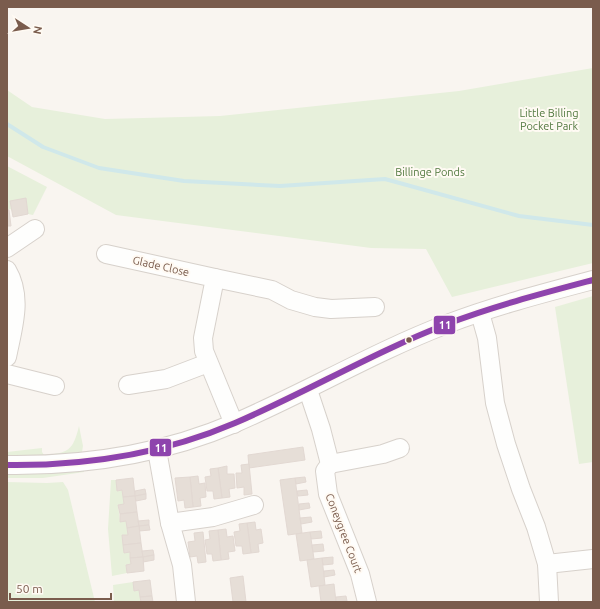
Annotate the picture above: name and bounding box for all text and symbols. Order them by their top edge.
north arrow [8,8,48,48]
text: N [31,25,45,35]
park label: Little Billing Pocket Park [519,107,579,132]
park label: Billinge Ponds [395,166,465,178]
street label: Glade Close [131,254,191,278]
line badge: 11 [433,315,456,335]
text: 11 [439,319,451,331]
unlabelled marker [404,335,414,345]
line badge: 11 [149,438,172,457]
text: 11 [155,442,167,454]
street label: Coneygree Court [323,492,365,575]
scale bar [10,575,111,601]
text: 50 m [16,582,43,595]

